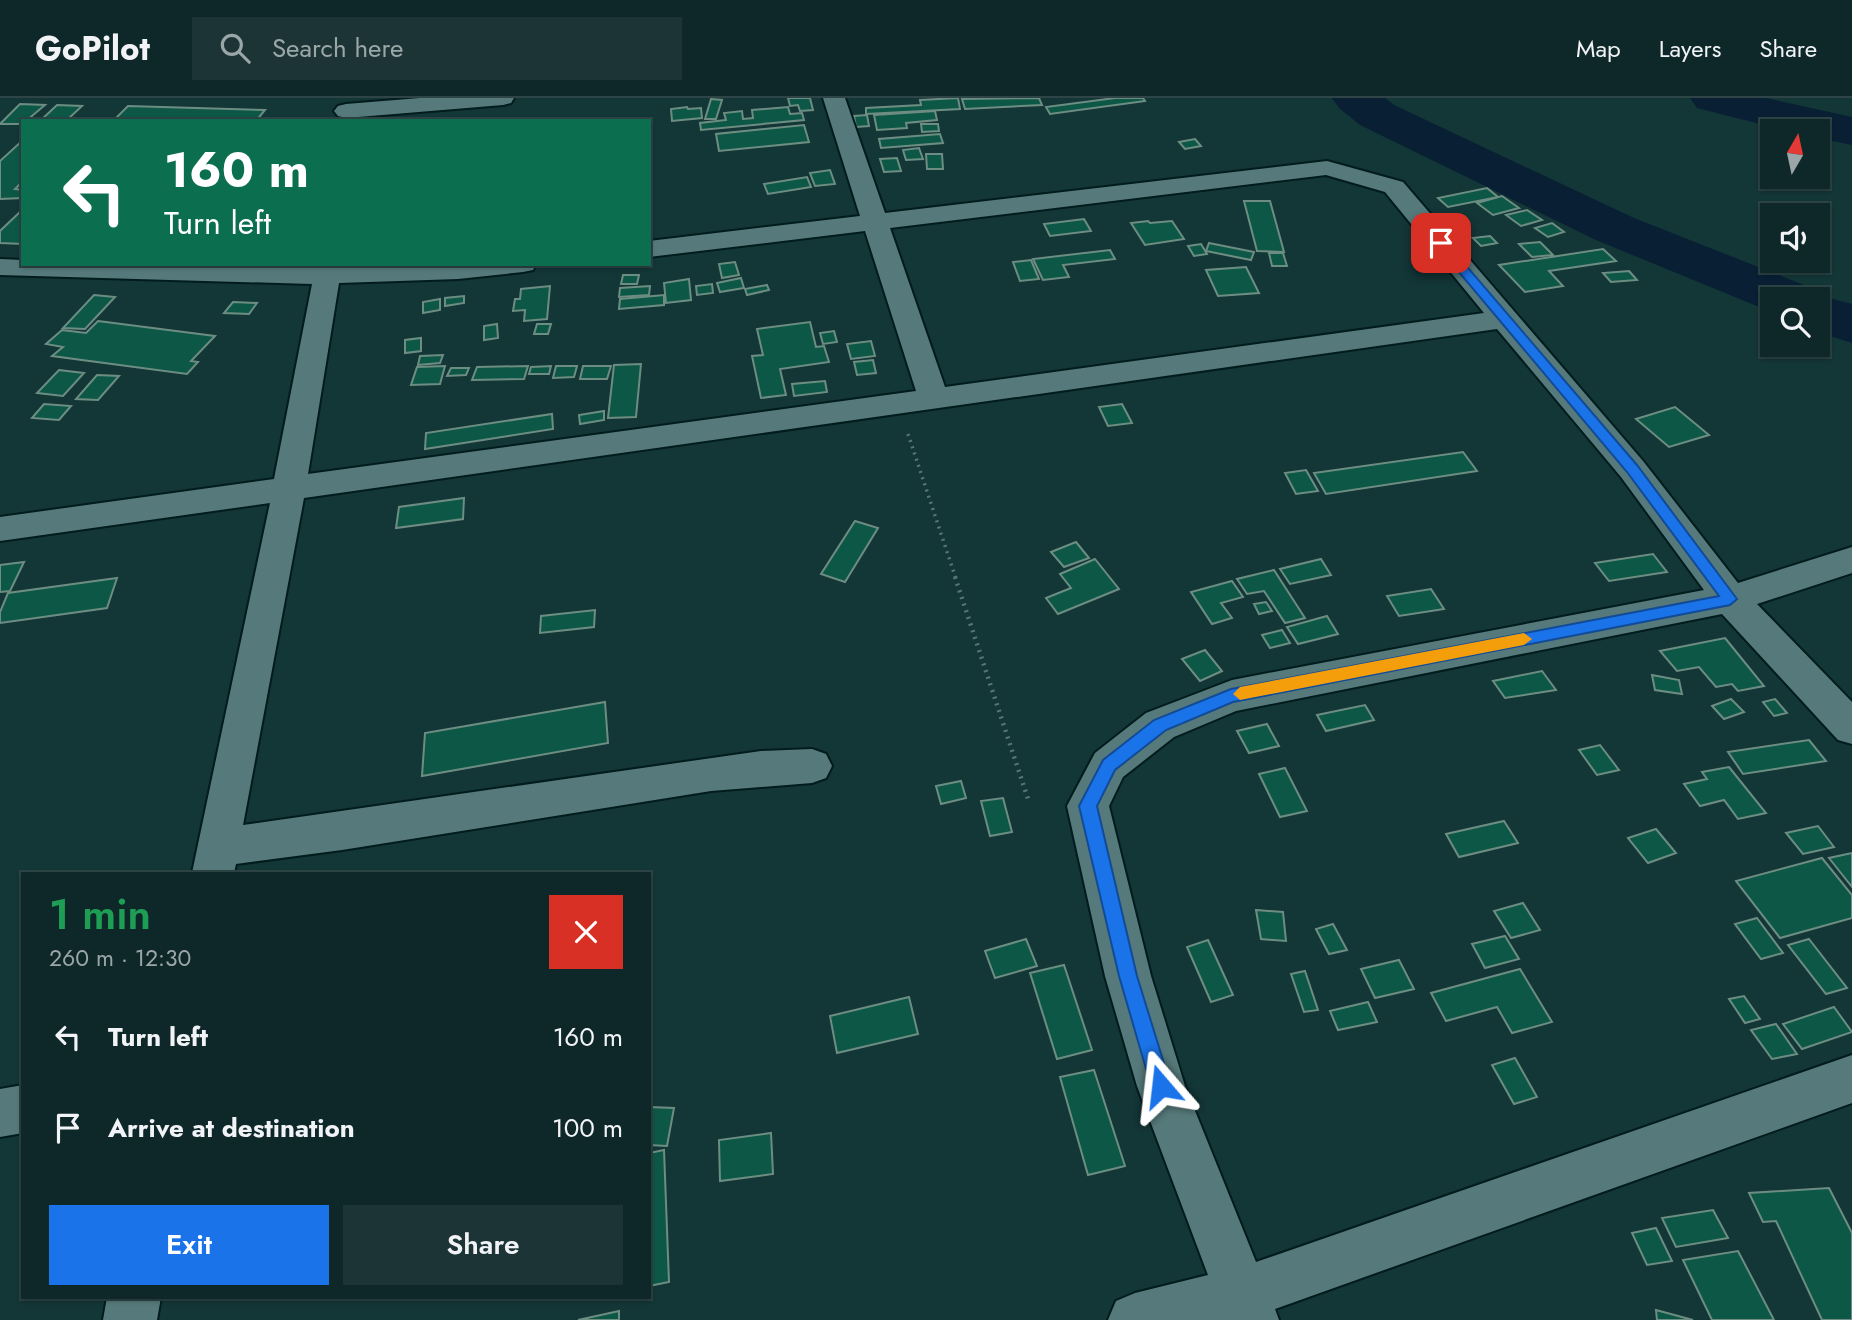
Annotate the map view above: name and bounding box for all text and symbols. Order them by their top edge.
search box [192,17,682,80]
text: GoPilot [35,25,150,72]
icon: search [216,29,254,67]
text: Search here [272,29,403,67]
text: Map [1576,31,1621,66]
text: Layers [1659,31,1721,66]
text: Share [1759,31,1817,66]
north arrow [1760,119,1830,189]
map controls [1760,119,1830,357]
text: 160 m [164,135,309,205]
icon: left [49,147,140,238]
text: Turn left [164,200,271,246]
button: sound [1760,203,1830,273]
pin [1411,213,1471,273]
icon: arrive [1422,224,1460,262]
button: search [1760,287,1830,357]
text: 1 min [49,884,151,945]
button: close [549,895,623,969]
text: 260 m · 12:30 [49,941,191,975]
icon: left [49,1018,87,1056]
text: Turn left [108,1018,208,1056]
text: 160 m [553,1018,623,1056]
position arrow [1124,1049,1198,1123]
icon: arrive [49,1109,87,1147]
text: Arrive at destination [108,1109,355,1147]
text: 100 m [552,1109,623,1147]
button: Exit [49,1205,329,1285]
button: Share [343,1205,623,1285]

